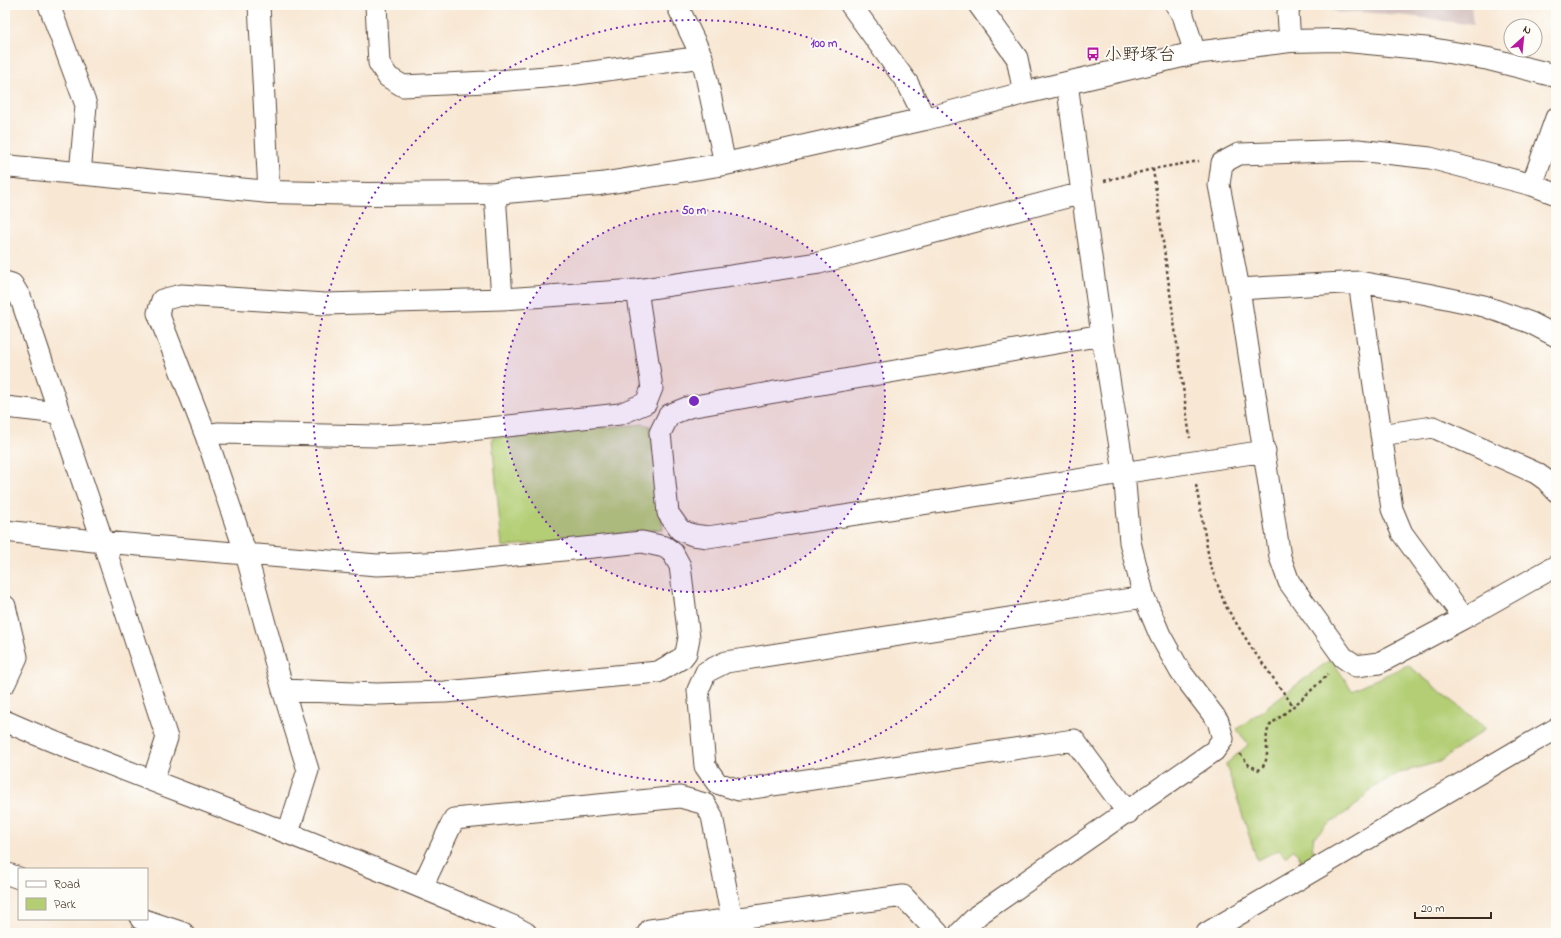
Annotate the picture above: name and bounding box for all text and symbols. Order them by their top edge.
north arrow [1503,18,1543,58]
text: N [1520,21,1534,39]
text: 100 m [811,35,838,53]
place label: 小野塚台 [1104,43,1176,69]
bus stop icon: 小野塚台 [1085,46,1101,62]
text: 50 m [682,202,707,220]
centre of rings [687,394,701,408]
legend [18,868,148,920]
text: Road [54,876,80,894]
scale bar [1415,894,1491,920]
text: Park [54,896,76,914]
text: 20 m [1421,900,1444,918]

